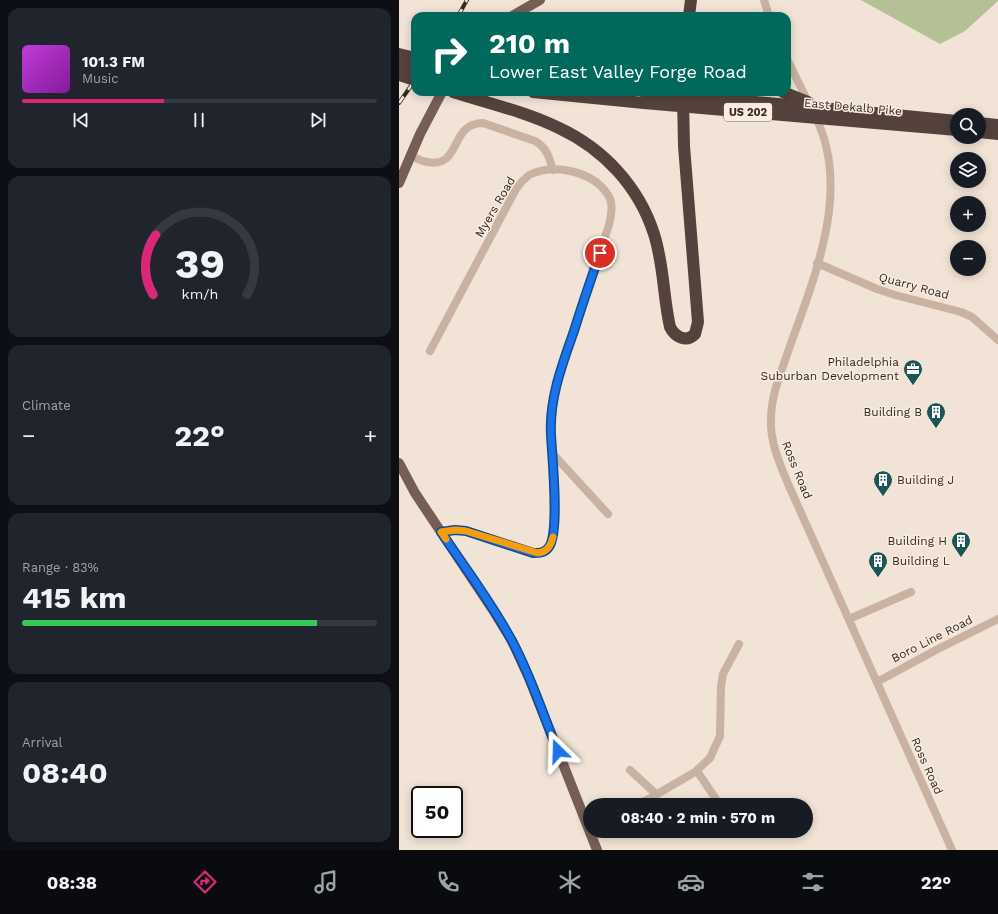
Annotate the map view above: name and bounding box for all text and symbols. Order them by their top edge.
text: 210 m [489,27,570,60]
icon: right [423,28,475,80]
text: 101.3 FM [82,53,145,71]
text: Lower East Valley Forge Road [489,61,747,82]
text: Music [82,71,119,86]
street label: East Dekalb Pike [803,96,903,118]
road number: US 202 [724,103,772,121]
map controls [950,108,986,276]
button: search [950,108,986,144]
icon: previous [70,109,92,131]
icon: pause [188,109,210,131]
icon: next [307,109,329,131]
button: layers [950,152,986,188]
street label: Myers Road [472,174,518,240]
button: + [950,196,986,232]
pin [583,236,617,270]
text: 39 [174,238,225,287]
button: − [950,240,986,276]
icon: arrive [589,242,611,264]
street label: Quarry Road [877,270,951,302]
text: km/h [181,285,218,301]
place label: Philadelphia Suburban Development [761,355,899,383]
office icon: Philadelphia Suburban Development [902,358,924,386]
text: Climate [22,398,71,413]
building icon: Building B [925,401,947,429]
place label: Building B [863,405,922,419]
text: 22° [174,418,225,453]
text: − [22,423,35,448]
text: + [364,423,377,448]
street label: Ross Road [779,439,815,501]
building icon: Building J [872,469,894,497]
place label: Building J [897,473,954,487]
building icon: Building H [950,530,972,558]
place label: Building H [887,534,947,548]
building icon: Building L [867,550,889,578]
place label: Building L [892,554,950,568]
text: Range · 83% [22,560,99,575]
text: 415 km [22,580,127,615]
street label: Boro Line Road [889,613,975,665]
position arrow [537,730,579,772]
text: Arrival [22,735,63,750]
street label: Ross Road [908,735,946,797]
text: 08:40 [22,755,108,790]
speed limit sign: 50 [411,786,463,838]
text: 08:40 · 2 min · 570 m [621,809,775,827]
icon: directions [191,868,219,896]
icon: music [312,868,340,896]
icon: phone [434,868,462,896]
icon: climate [556,868,584,896]
icon: car [677,868,705,896]
icon: filters [799,868,827,896]
text: 08:38 [47,872,97,893]
text: 22° [921,872,951,893]

